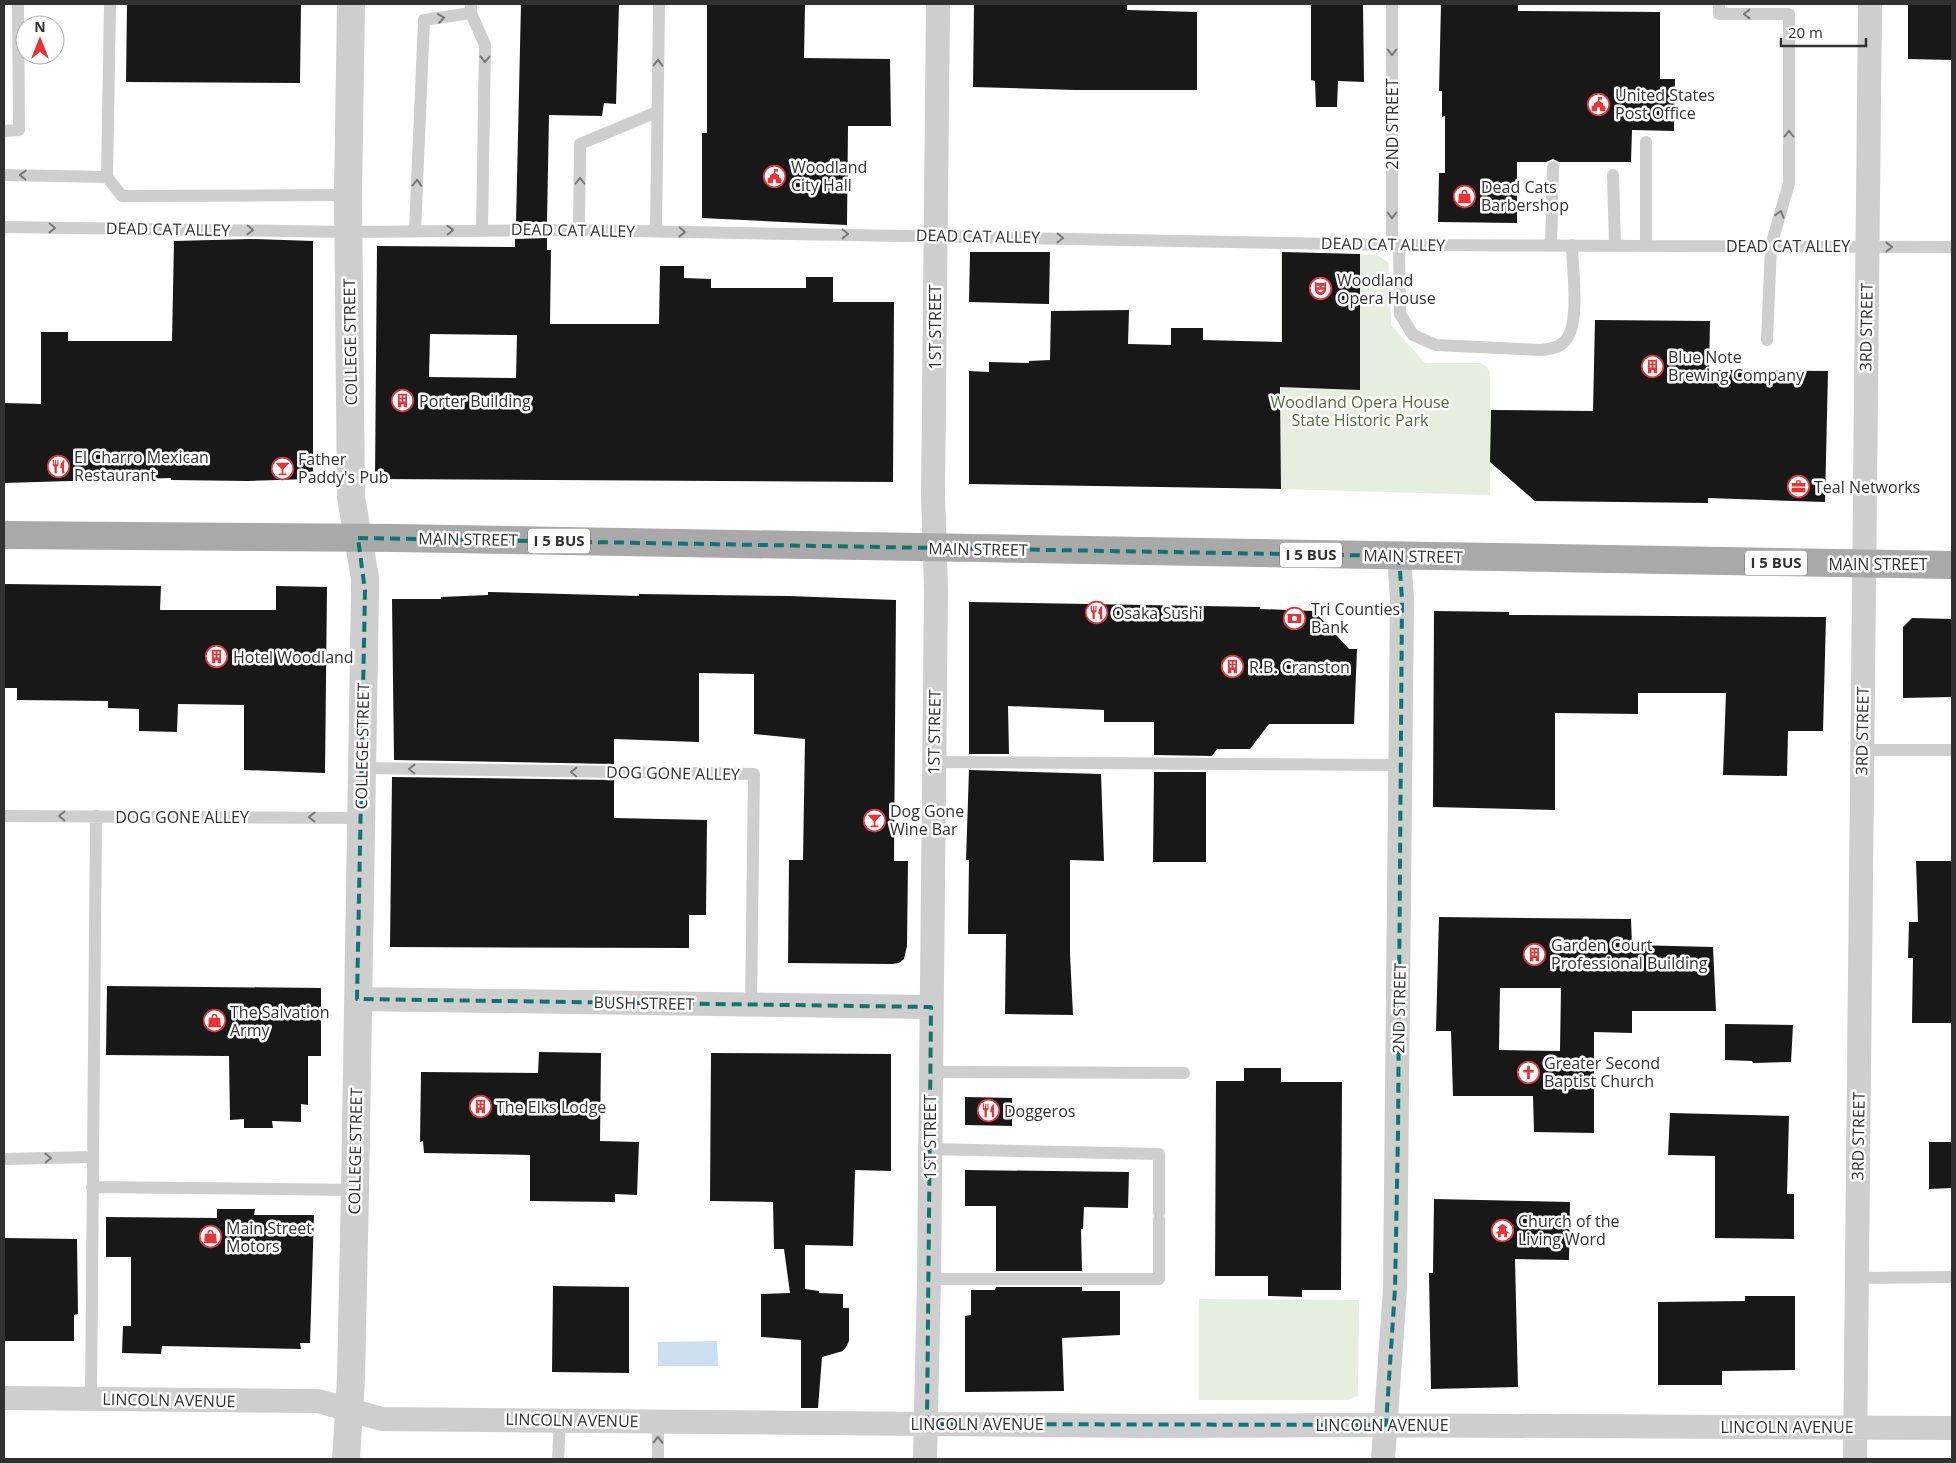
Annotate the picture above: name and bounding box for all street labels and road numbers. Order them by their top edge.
street label: 2ND STREET [1381,78,1403,170]
street label: DEAD CAT ALLEY [106,217,230,241]
street label: DEAD CAT ALLEY [511,218,635,242]
street label: DEAD CAT ALLEY [916,224,1040,248]
street label: DEAD CAT ALLEY [1321,232,1445,256]
street label: DEAD CAT ALLEY [1726,235,1850,257]
street label: COLLEGE STREET [338,278,362,406]
street label: 3RD STREET [1854,282,1878,372]
street label: 1ST STREET [924,284,946,369]
street label: MAIN STREET [418,527,518,551]
road number: I 5 BUS [528,528,590,554]
street label: MAIN STREET [928,537,1028,561]
road number: I 5 BUS [1280,542,1342,568]
street label: MAIN STREET [1363,544,1463,568]
road number: I 5 BUS [1745,550,1807,576]
street label: MAIN STREET [1828,553,1928,575]
street label: COLLEGE STREET [350,682,374,810]
street label: 3RD STREET [1850,686,1874,776]
street label: 1ST STREET [922,689,946,775]
street label: DOG GONE ALLEY [606,761,740,785]
street label: DOG GONE ALLEY [115,806,249,828]
street label: 2ND STREET [1387,962,1411,1054]
street label: BUSH STREET [593,991,695,1015]
street label: COLLEGE STREET [343,1087,367,1215]
street label: 3RD STREET [1846,1091,1870,1181]
street label: 1ST STREET [919,1094,941,1179]
street label: LINCOLN AVENUE [102,1388,236,1412]
street label: LINCOLN AVENUE [505,1408,639,1432]
street label: LINCOLN AVENUE [910,1413,1044,1435]
street label: LINCOLN AVENUE [1315,1414,1449,1436]
street label: LINCOLN AVENUE [1720,1416,1854,1438]

